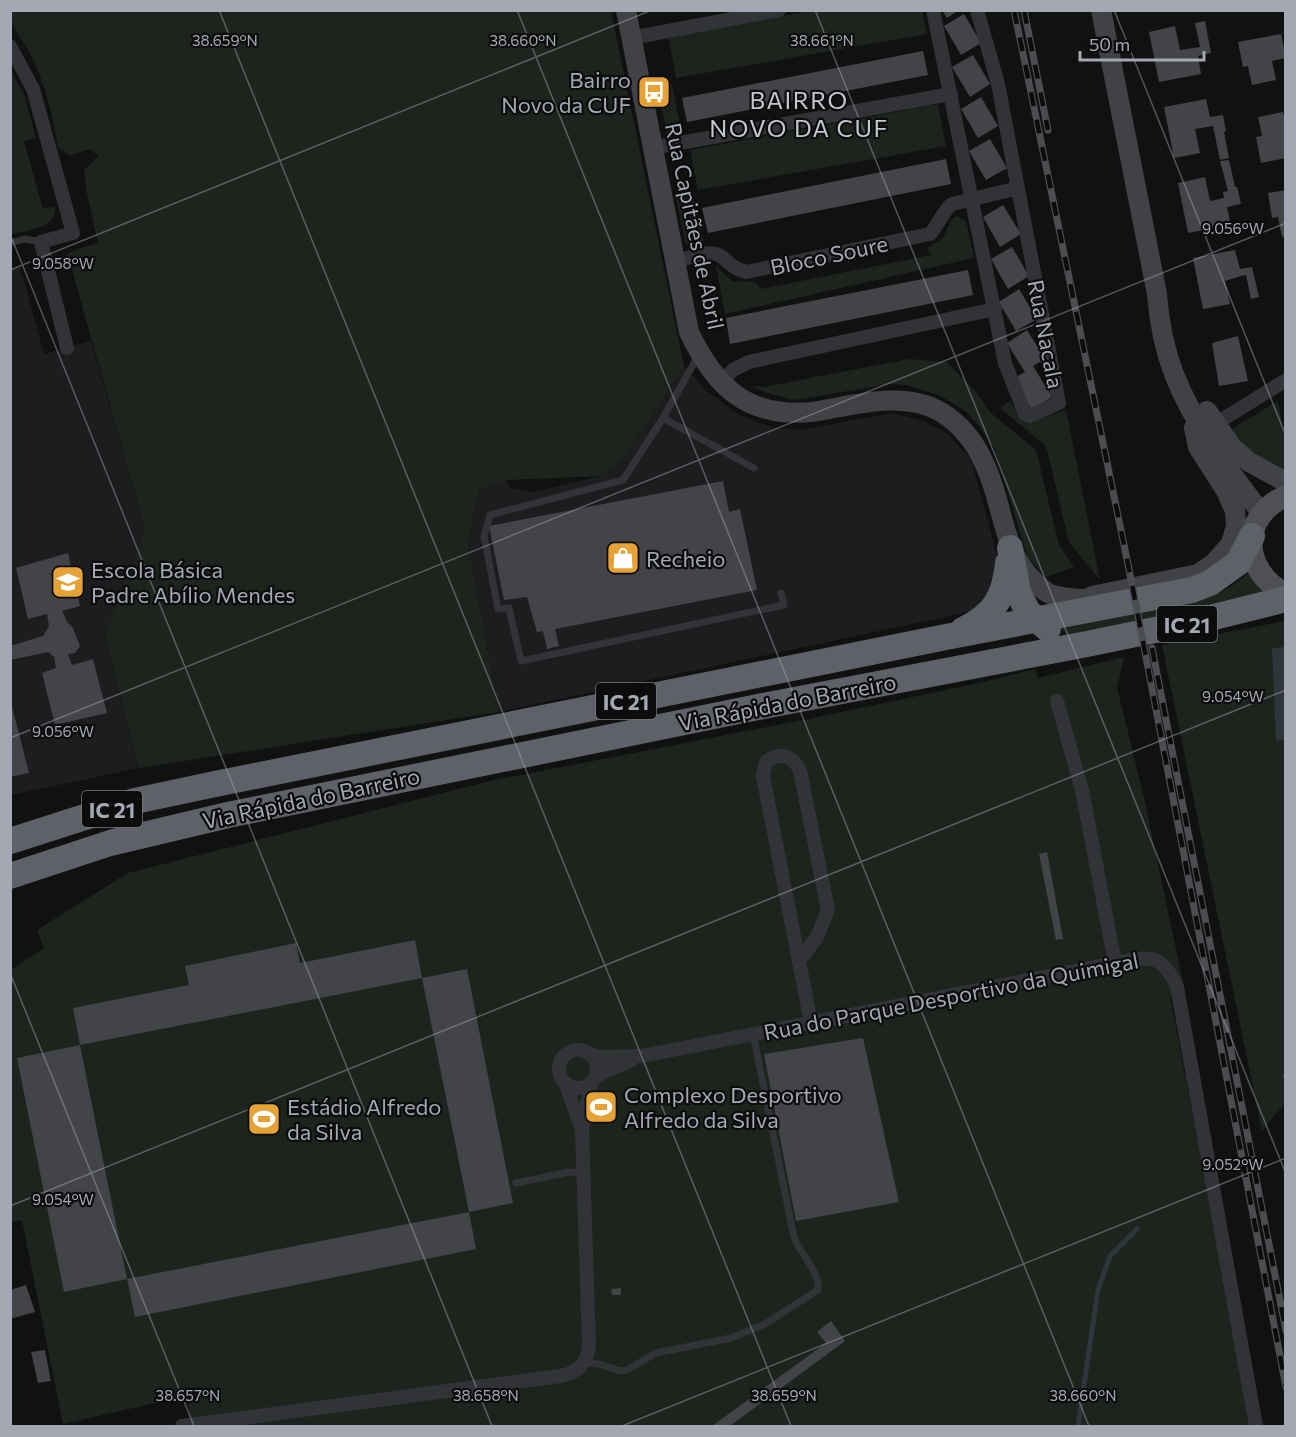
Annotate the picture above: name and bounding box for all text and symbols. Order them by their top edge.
scale bar [1080,24,1204,62]
text: 38.659°N [192,31,258,49]
text: 38.660°N [489,31,557,49]
text: 38.661°N [790,31,854,49]
text: 50 m [1089,33,1130,55]
place label: Bairro Novo da CUF [501,66,631,118]
bus stop icon: Bairro Novo da CUF [636,74,672,110]
district label: BAIRRO NOVO DA CUF [709,85,889,142]
street label: Rua Capitães de Abril [660,120,730,332]
text: 9.056°W [1202,219,1264,237]
street label: Bloco Soure [768,229,890,281]
text: 9.058°W [32,254,94,272]
street label: Rua Nacala [1022,277,1070,391]
shop icon: Recheio [605,540,641,576]
place label: Recheio [646,545,726,572]
place label: Escola Básica Padre Abílio Mendes [91,556,295,608]
school or university icon: Escola Básica Padre Abílio Mendes [50,564,86,600]
road number: IC 21 [1157,606,1217,642]
street label: Via Rápida do Barreiro [676,668,898,736]
road number: IC 21 [596,683,656,719]
text: 9.054°W [1202,687,1264,705]
text: 9.056°W [32,722,94,740]
street label: Via Rápida do Barreiro [200,762,422,834]
road number: IC 21 [82,791,142,827]
street label: Rua do Parque Desportivo da Quimigal [761,946,1141,1046]
place label: Complexo Desportivo Alfredo da Silva [624,1081,842,1133]
sports icon: Complexo Desportivo Alfredo da Silva [583,1089,619,1125]
place label: Estádio Alfredo da Silva [287,1093,441,1145]
sports icon: Estádio Alfredo da Silva [246,1101,282,1137]
text: 9.052°W [1202,1155,1264,1173]
text: 9.054°W [32,1190,94,1208]
text: 38.657°N [156,1386,220,1404]
text: 38.658°N [453,1386,519,1404]
text: 38.659°N [751,1386,817,1404]
text: 38.660°N [1049,1386,1117,1404]

